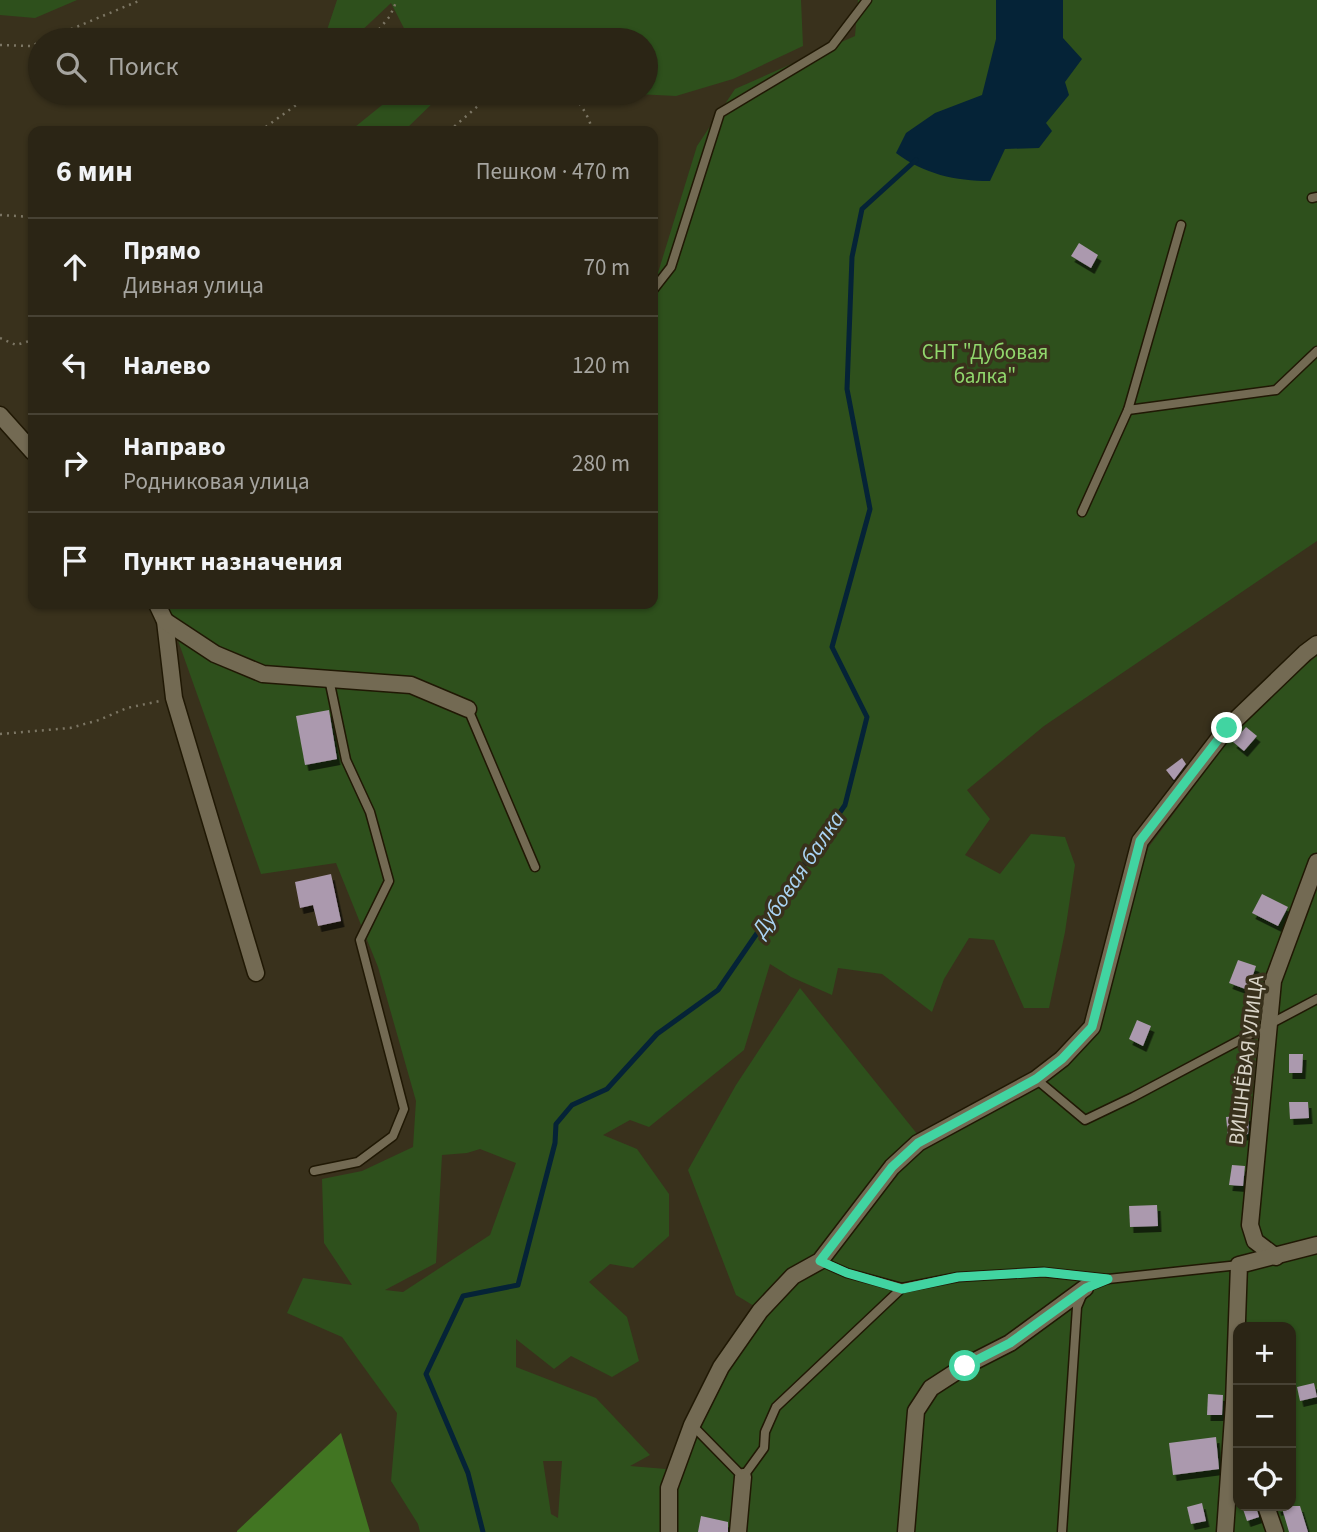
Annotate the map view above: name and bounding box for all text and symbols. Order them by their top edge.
search box [28,28,658,105]
icon: search [52,48,90,86]
text: Поиск [108,48,178,85]
text: 6 мин [56,150,133,193]
text: Пешком · 470 m [476,155,630,188]
text: Прямо [123,232,201,269]
icon: ahead [56,248,94,286]
text: 70 m [583,251,630,284]
text: Дивная улица [123,269,264,302]
park label: СНТ "Дубовая балка" [922,337,1048,391]
icon: left [56,346,94,384]
text: Налево [123,347,211,384]
text: 120 m [572,349,630,382]
text: Направо [123,428,226,465]
icon: right [56,444,94,482]
text: 280 m [572,447,630,480]
text: Родниковая улица [123,465,310,498]
icon: arrive [56,542,94,580]
text: Пункт назначения [123,543,343,580]
route end [1211,712,1242,743]
water label: Дубовая балка [742,804,853,946]
street label: ВИШНЁВАЯ УЛИЦА [1221,973,1271,1147]
map controls [1233,1322,1296,1511]
button: + [1233,1322,1296,1385]
route start [949,1350,980,1381]
button: − [1233,1385,1296,1448]
button: locate [1233,1448,1296,1511]

